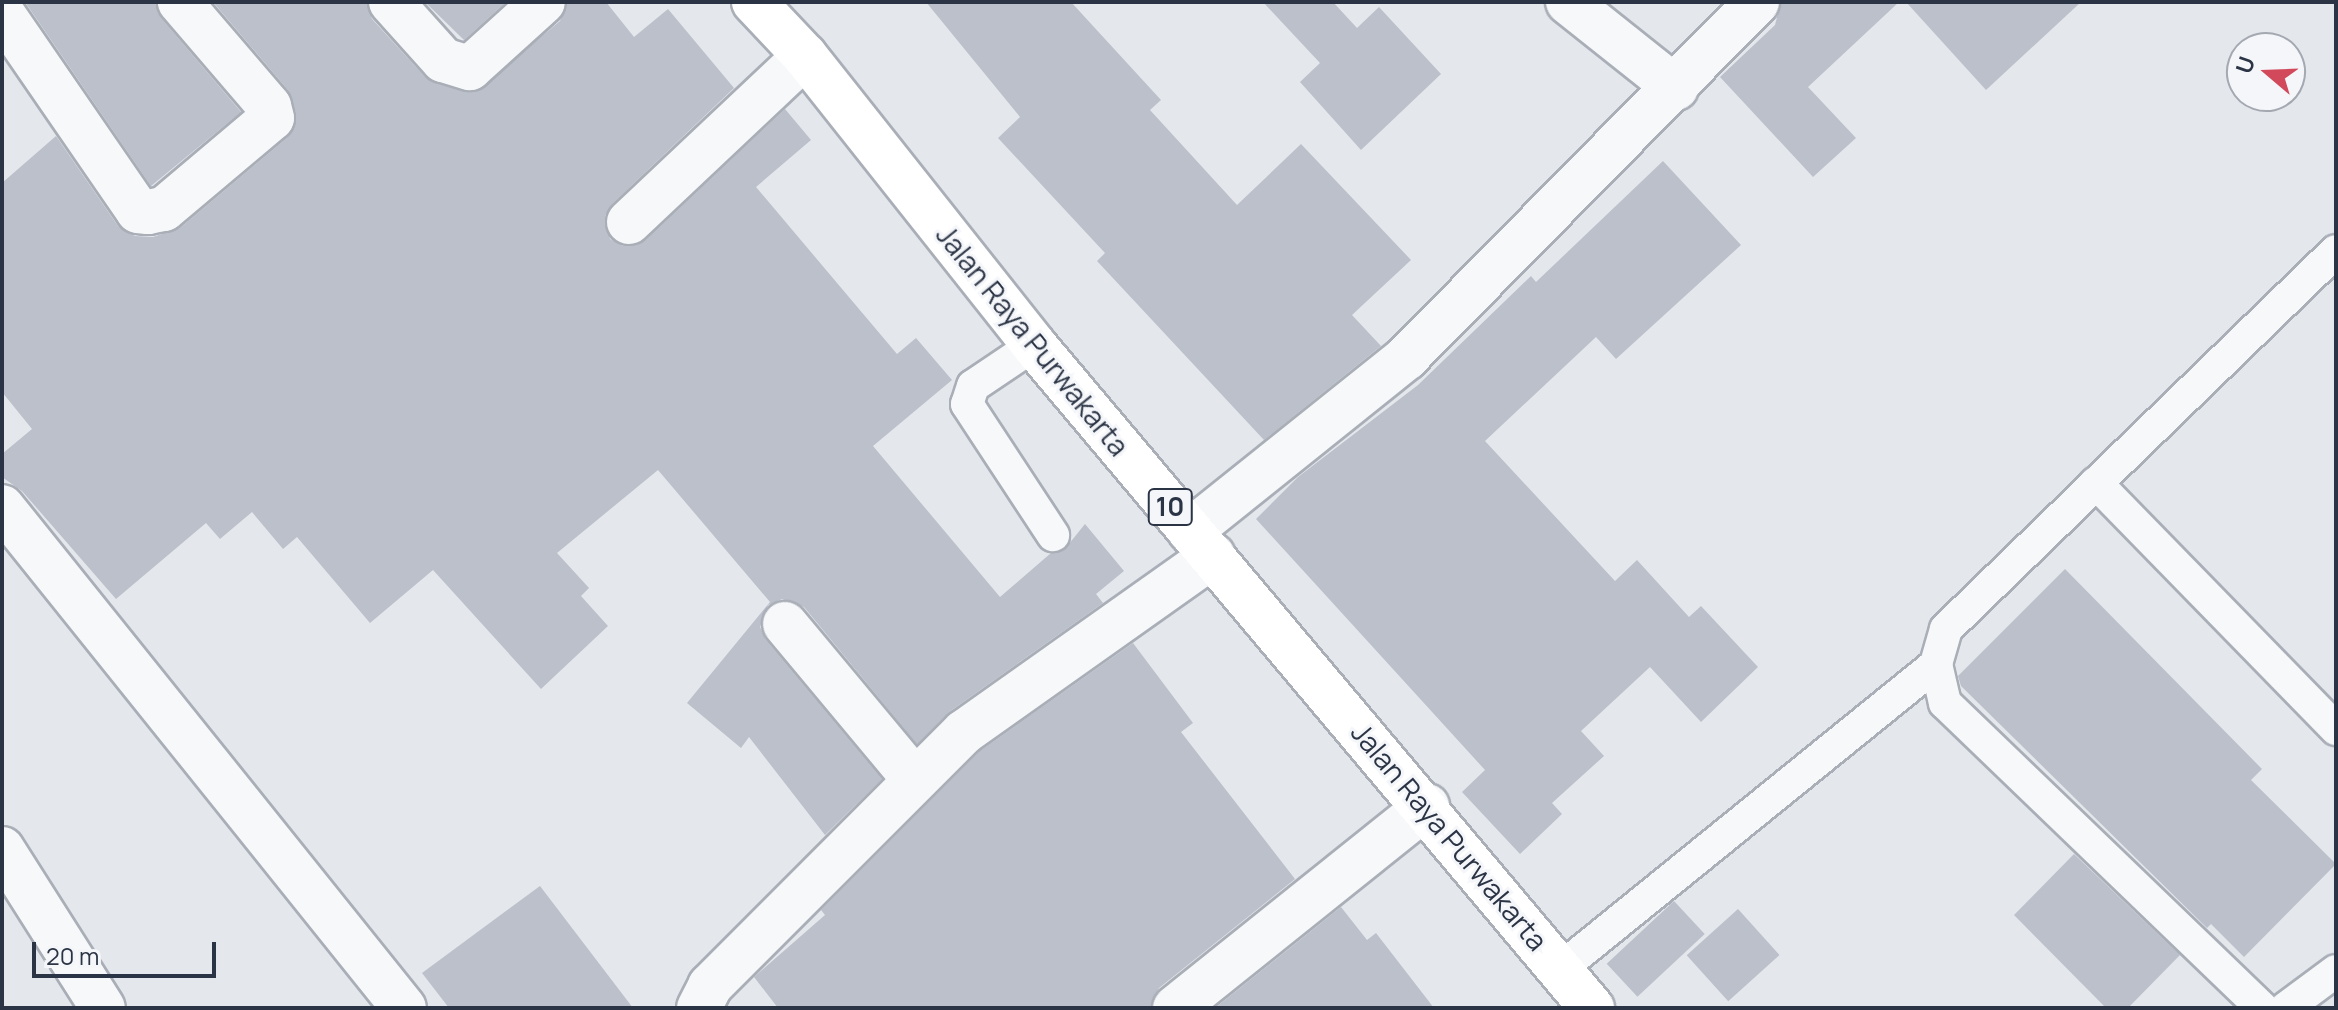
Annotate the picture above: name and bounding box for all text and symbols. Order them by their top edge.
north arrow [2226,32,2306,112]
text: U [2228,52,2262,77]
street label: Jalan Raya Purwakarta [930,218,1136,462]
road number: 10 [1146,485,1194,529]
street label: Jalan Raya Purwakarta [1345,715,1555,957]
scale bar [36,926,220,976]
text: 20 m [46,939,99,972]

